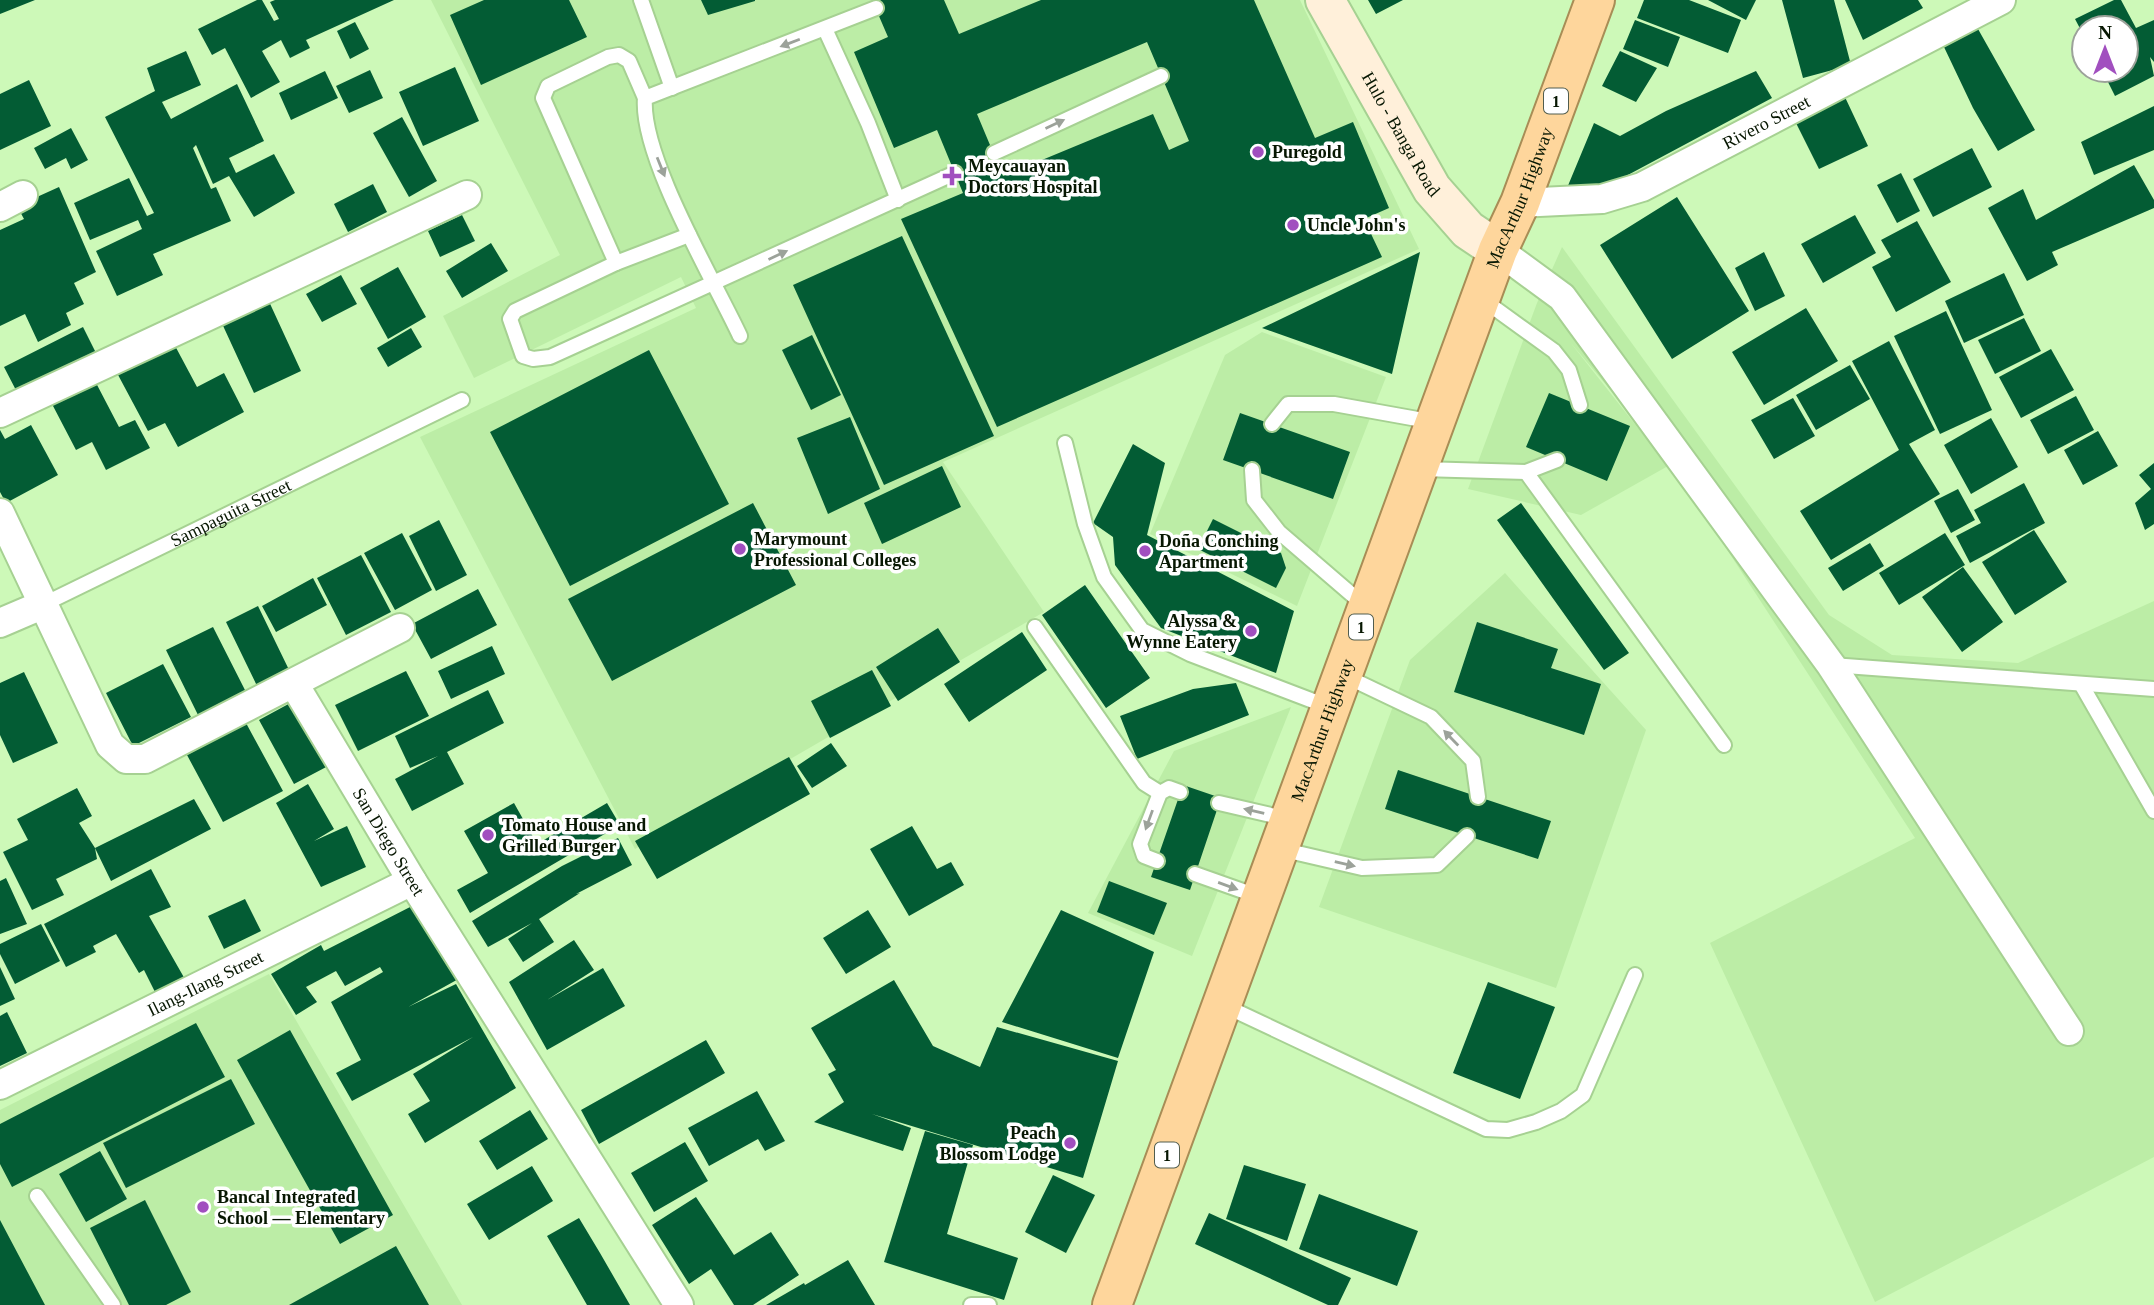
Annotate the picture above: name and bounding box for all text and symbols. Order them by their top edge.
north arrow [2070,14,2140,84]
text: N [2098,22,2112,43]
one-way arrow [779,37,800,48]
street label: Hulo - Banga Road [1358,68,1444,201]
road number: 1 [1544,88,1568,114]
street label: Rivero Street [1719,91,1813,153]
one-way arrow [1045,119,1066,130]
street label: MacArthur Highway [1482,125,1557,271]
place label: Puregold [1272,142,1342,162]
marker: Puregold [1250,144,1266,160]
place label: Meycauayan Doctors Hospital [968,156,1098,197]
one-way arrow [656,157,667,178]
marker: Meycauayan Doctors Hospital [942,166,962,186]
place label: Uncle John's [1307,215,1406,235]
marker: Uncle John's [1285,217,1301,233]
one-way arrow [767,249,788,260]
street label: Sampaguita Street [167,475,294,551]
place label: Marymount Professional Colleges [754,529,916,570]
place label: Doña Conching Apartment [1159,531,1279,572]
marker: Marymount Professional Colleges [732,541,748,557]
marker: Doña Conching Apartment [1137,543,1153,559]
place label: Alyssa & Wynne Eatery [1126,611,1237,652]
road number: 1 [1349,614,1373,640]
marker: Alyssa & Wynne Eatery [1243,623,1259,639]
street label: MacArthur Highway [1287,656,1358,804]
one-way arrow [1443,730,1459,747]
street label: San Diego Street [349,784,429,899]
one-way arrow [1243,805,1265,816]
one-way arrow [1144,810,1155,831]
place label: Tomato House and Grilled Burger [502,815,646,856]
marker: Tomato House and Grilled Burger [480,827,496,843]
one-way arrow [1334,859,1356,870]
one-way arrow [1218,881,1239,892]
street label: Ilang-Ilang Street [144,946,266,1020]
place label: Peach Blossom Lodge [939,1123,1056,1164]
marker: Peach Blossom Lodge [1062,1135,1078,1151]
road number: 1 [1155,1142,1179,1168]
place label: Bancal Integrated School — Elementary [217,1187,385,1228]
marker: Bancal Integrated School — Elementary [195,1199,211,1215]

